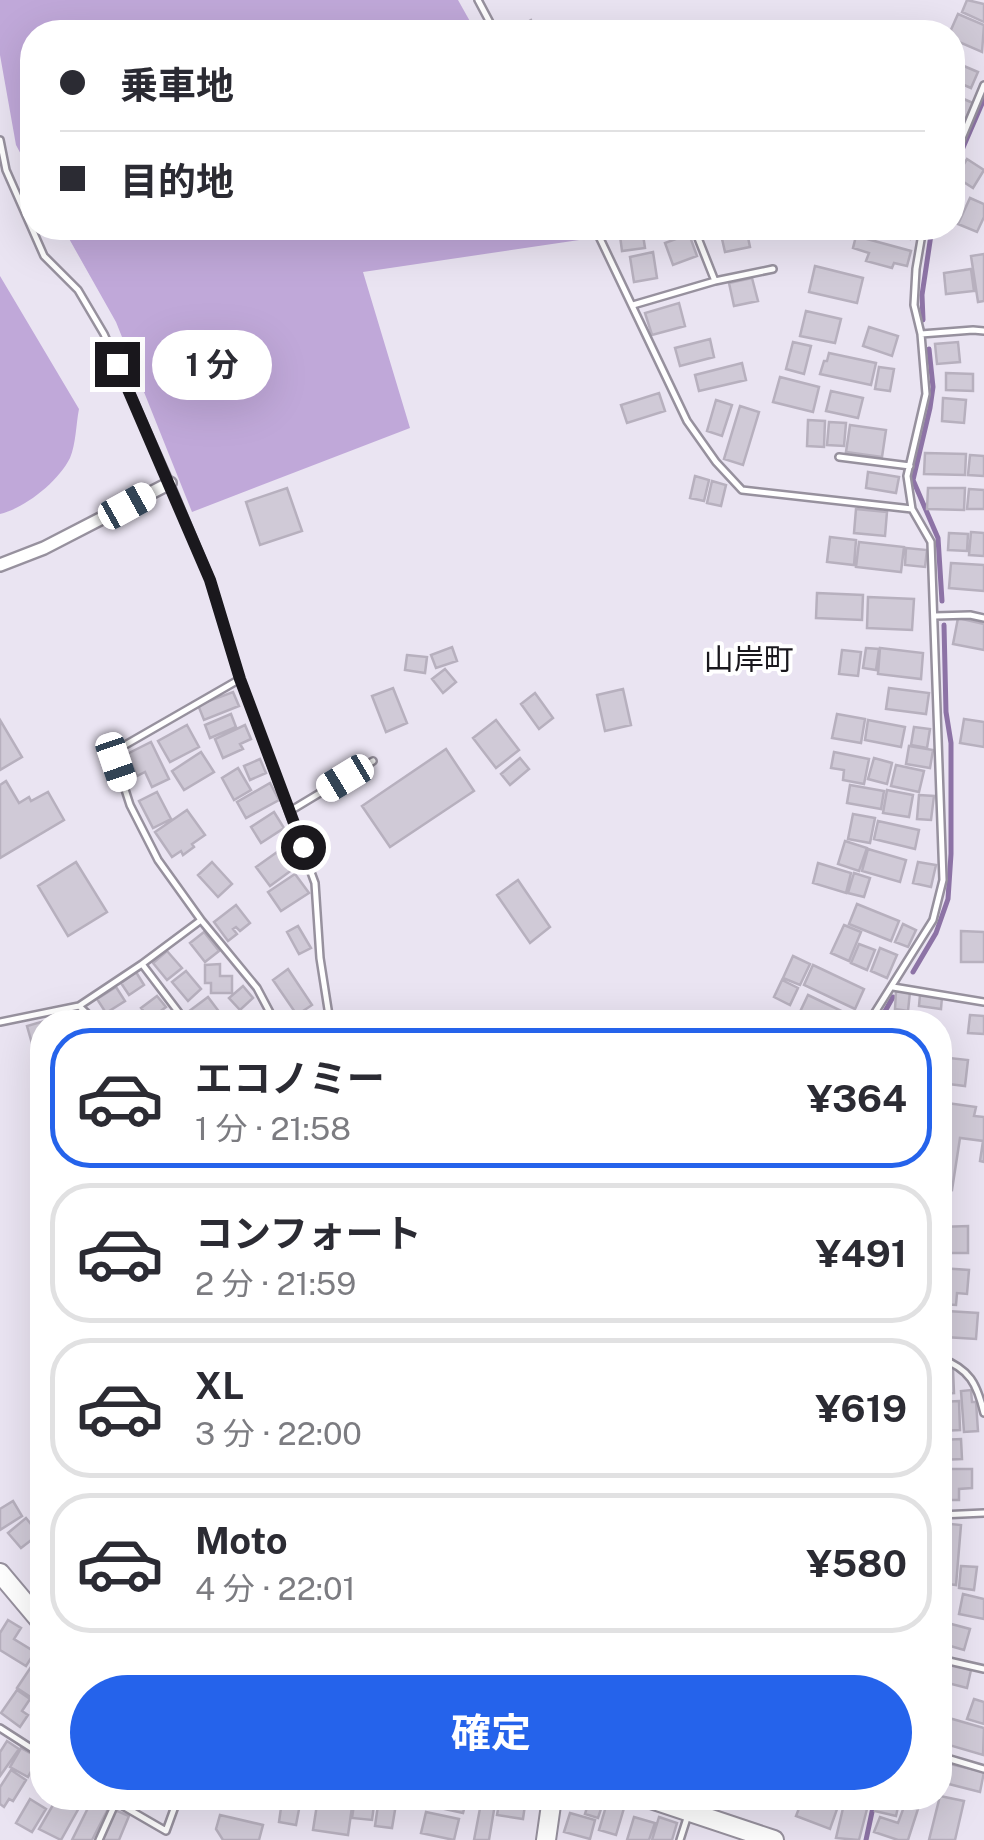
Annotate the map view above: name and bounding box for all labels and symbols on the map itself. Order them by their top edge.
callout: 1 分 [152,329,272,399]
route end [95,342,140,387]
car [93,478,161,534]
district label: 山岸町 [704,641,794,677]
car [92,729,140,795]
car [312,750,378,806]
route start [281,825,326,870]

